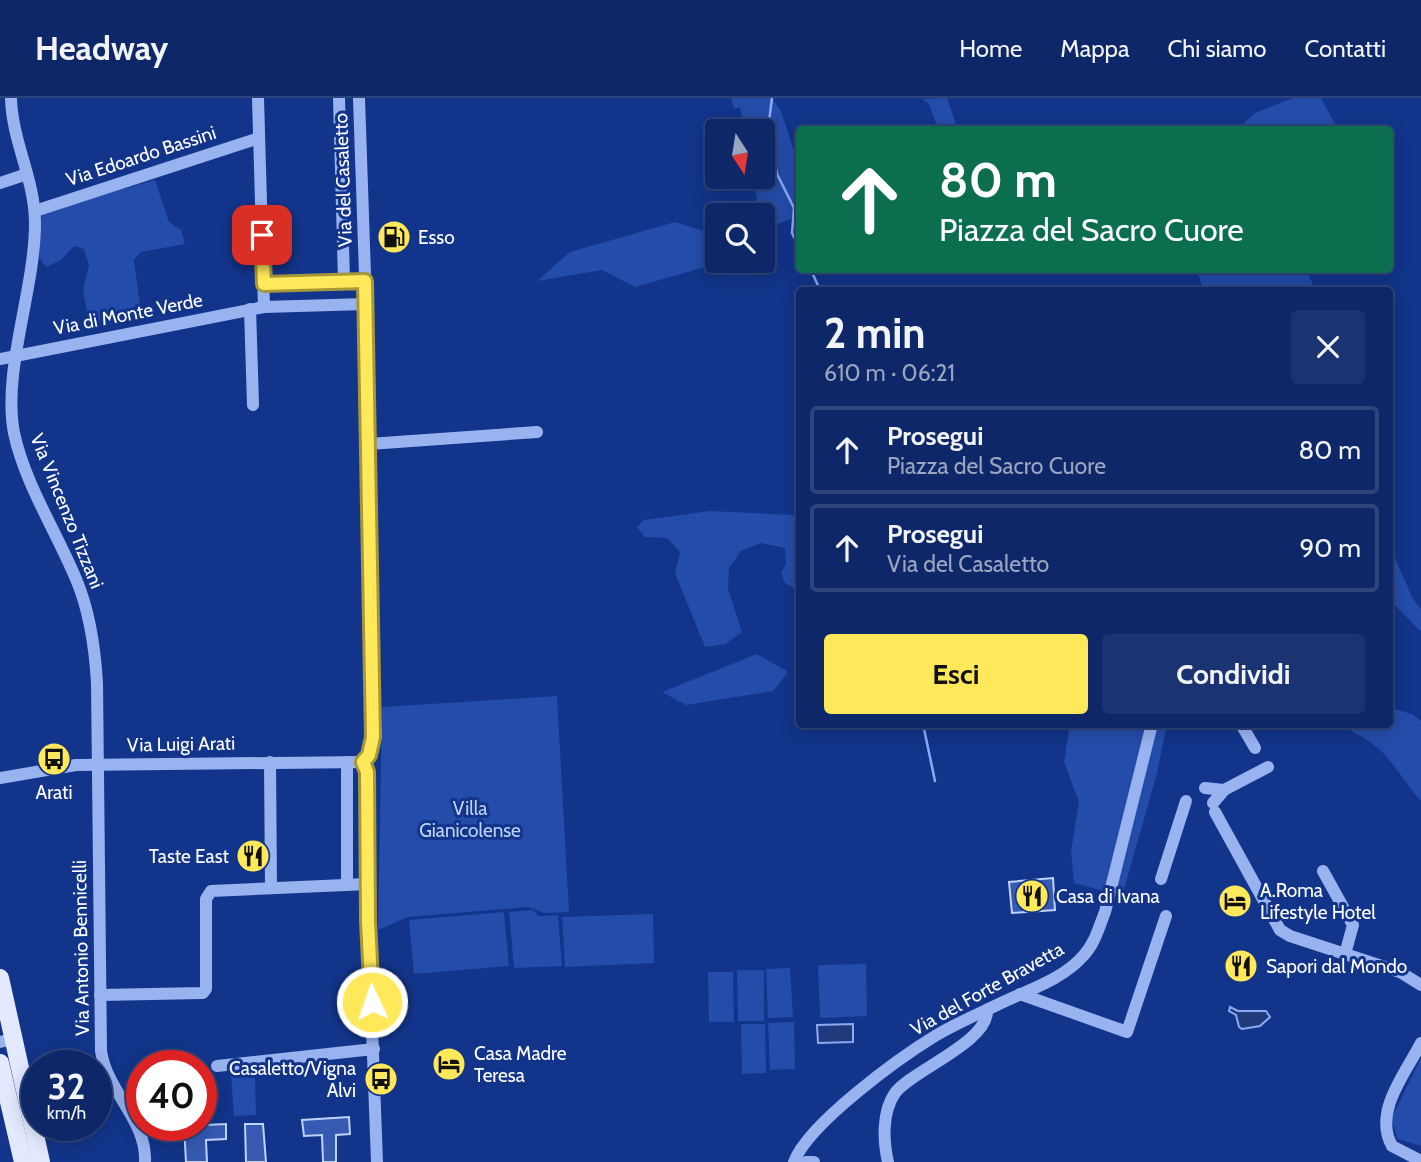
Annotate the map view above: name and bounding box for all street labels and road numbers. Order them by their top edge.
street label: Via del Casaletto [329,113,357,247]
street label: Via Edoardo Bassini [63,121,219,191]
street label: Via di Monte Verde [52,288,205,340]
street label: Via Vincenzo Tizzani [25,430,109,592]
street label: Via Luigi Arati [127,732,235,756]
street label: Via Antonio Bennicelli [68,860,94,1036]
street label: Via del Forte Bravetta [906,937,1068,1041]

